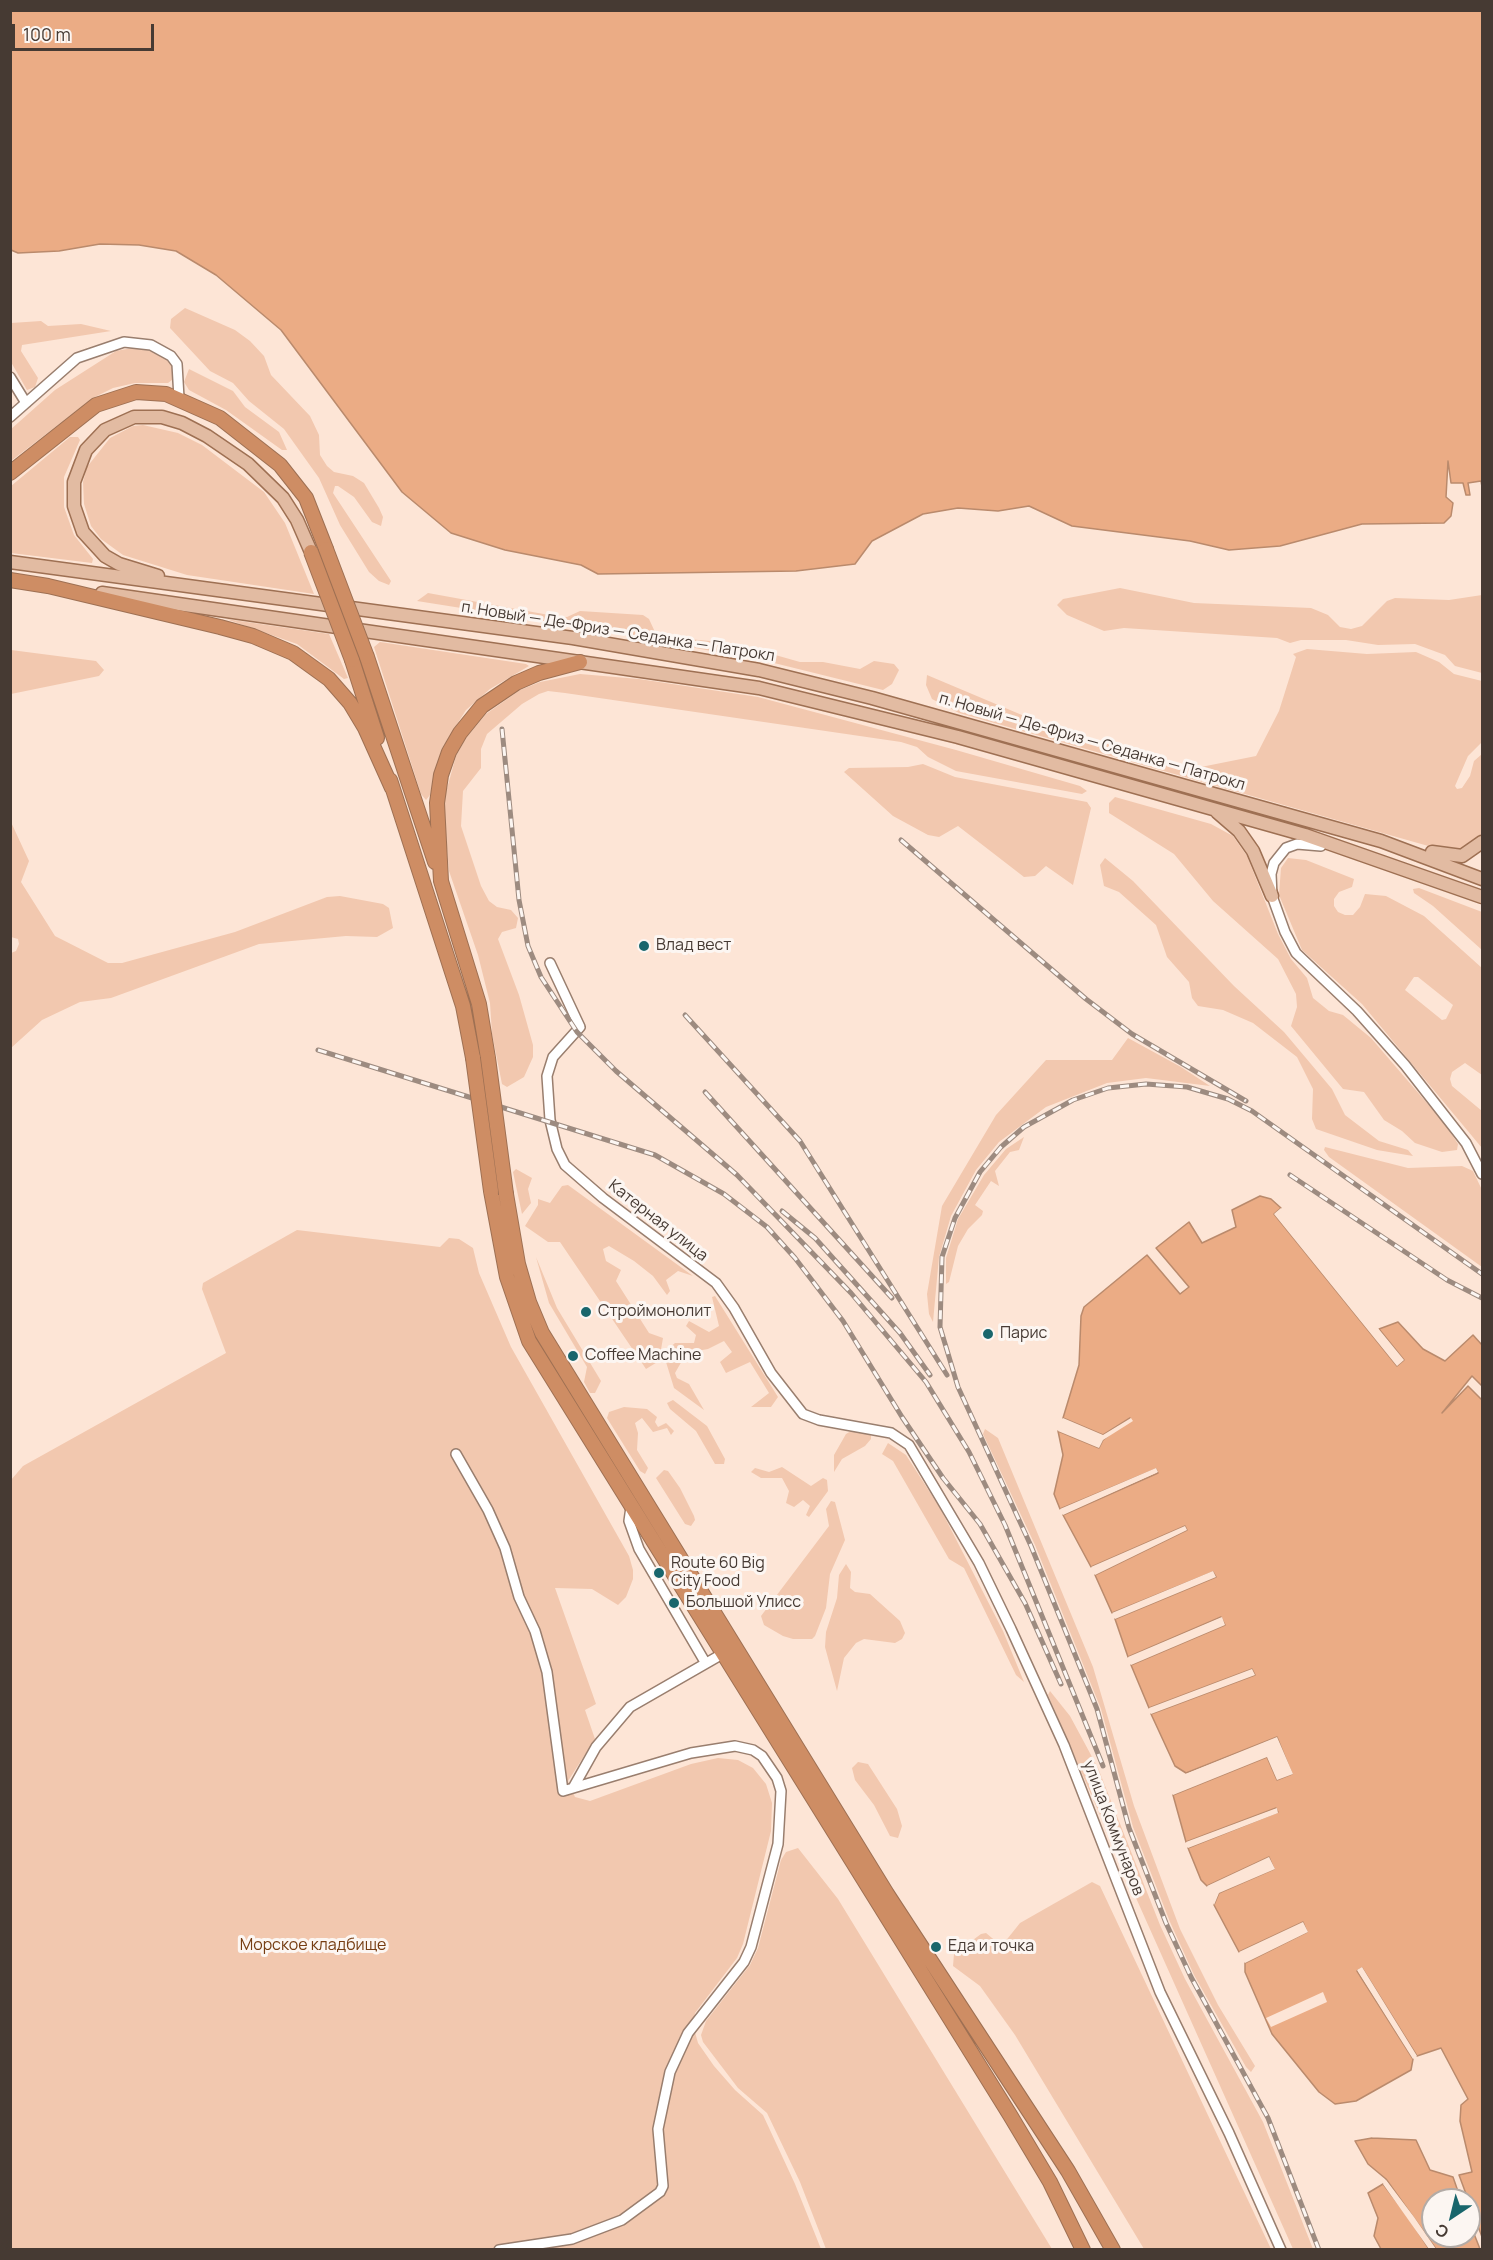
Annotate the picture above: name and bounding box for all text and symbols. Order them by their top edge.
scale bar [15,12,158,50]
text: 100 m [23,22,71,46]
street label: п. Новый — Де-Фриз — Седанка — Патрокл [460,598,776,666]
street label: п. Новый — Де-Фриз — Седанка — Патрокл [937,689,1247,795]
place label: Влад вест [656,936,731,956]
marker: Влад вест [637,939,651,953]
street label: Катерная улица [604,1176,712,1266]
place label: Строймонолит [598,1302,711,1322]
marker: Строймонолит [579,1305,593,1319]
place label: Парис [1000,1324,1047,1344]
marker: Парис [981,1327,995,1341]
place label: Coffee Machine [585,1346,701,1366]
marker: Coffee Machine [566,1349,580,1363]
place label: Route 60 Big City Food [671,1554,765,1592]
marker: Route 60 Big City Food [652,1566,666,1580]
place label: Большой Улисс [686,1593,801,1613]
marker: Большой Улисс [667,1596,681,1610]
street label: улица Коммунаров [1078,1758,1148,1898]
park label: Морское кладбище [240,1936,386,1956]
place label: Еда и точка [948,1937,1034,1957]
marker: Еда и точка [929,1940,943,1954]
north arrow [1421,2188,1481,2248]
text: С [1431,2219,1453,2244]

